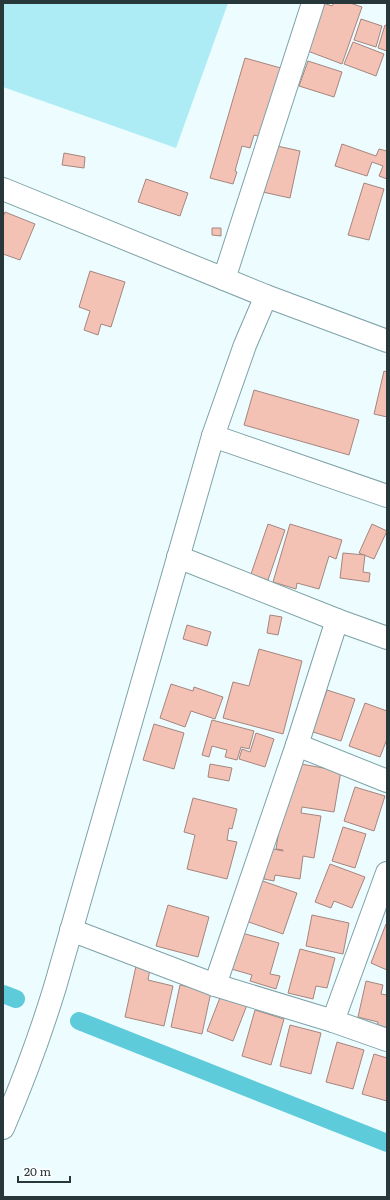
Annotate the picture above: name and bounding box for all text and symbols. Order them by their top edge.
scale bar [18,1158,70,1184]
text: 20 m [24,1162,51,1180]

